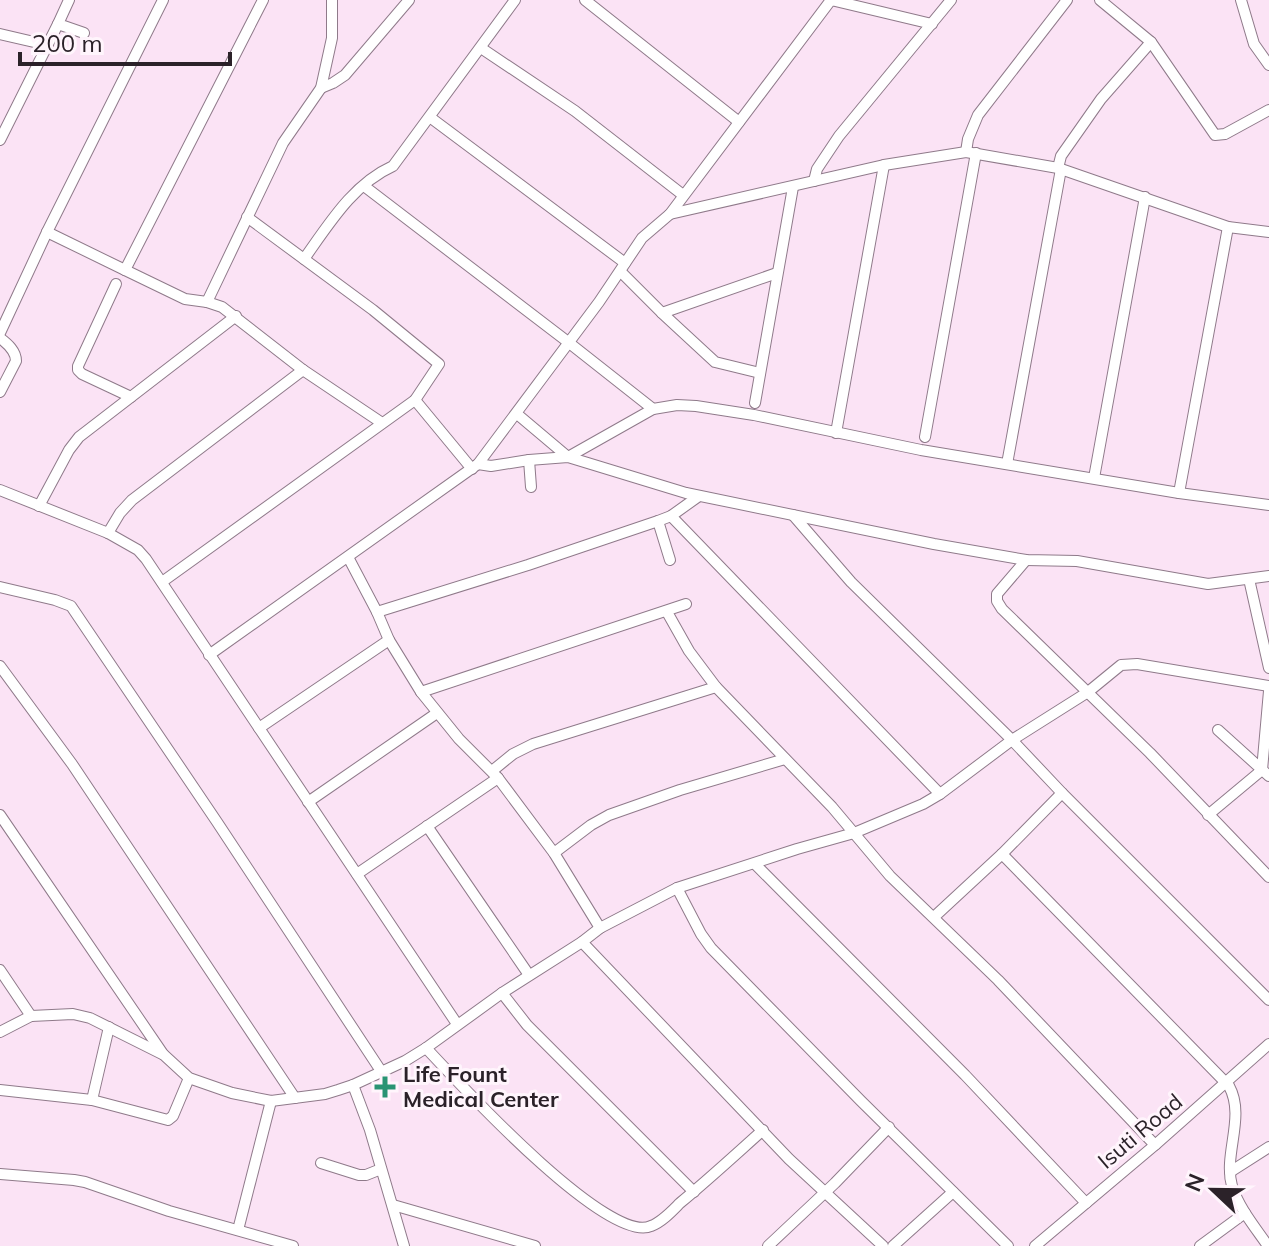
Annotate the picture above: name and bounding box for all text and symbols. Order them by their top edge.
scale bar [20,16,230,66]
text: 200 m [32,28,103,58]
place label: Life Fount Medical Center [403,1060,559,1113]
marker: Life Fount Medical Center [374,1076,396,1098]
street label: Isuti Road [1092,1088,1188,1174]
north arrow [1173,1150,1253,1230]
text: N [1178,1170,1211,1195]

